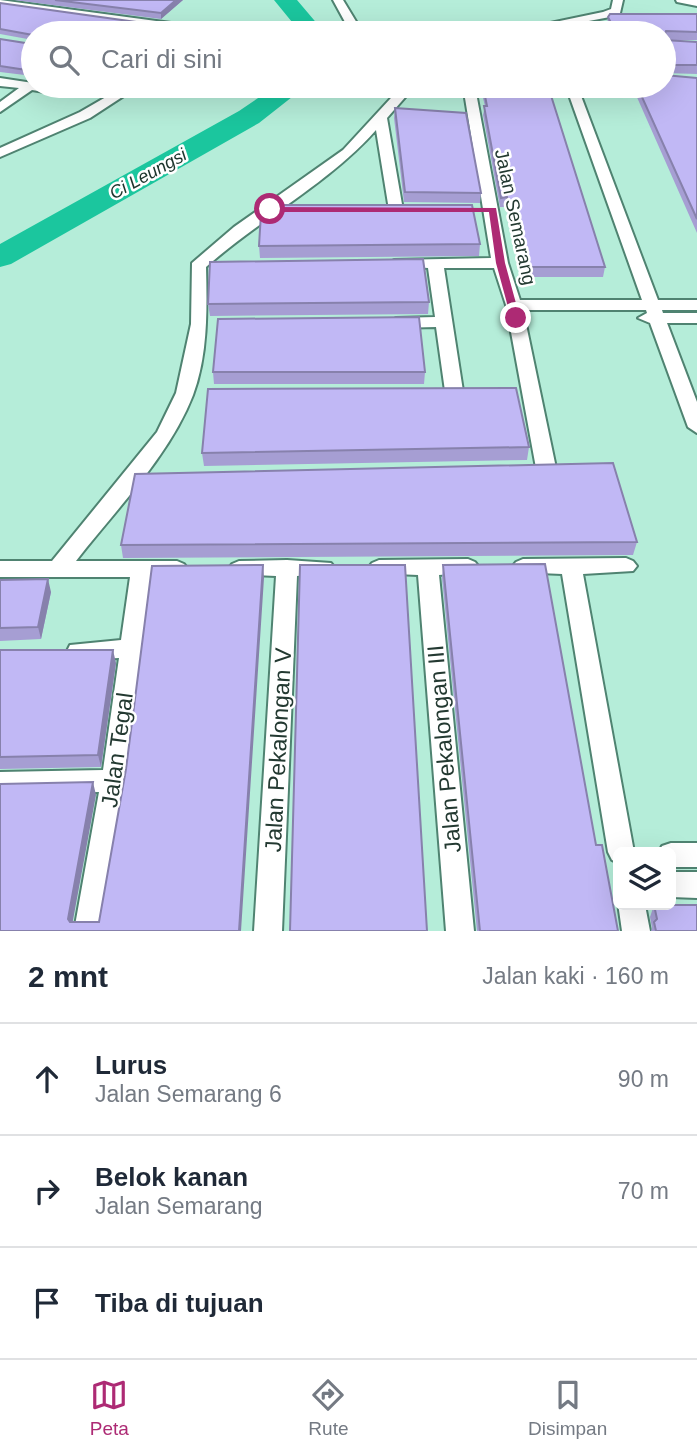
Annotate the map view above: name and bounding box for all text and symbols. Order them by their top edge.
search box [21,21,676,98]
icon: search [45,41,83,79]
text: Cari di sini [101,44,222,74]
water label: Ci Leungsi [106,144,191,203]
street label: Jalan Semarang [491,147,540,287]
route start [254,193,285,224]
route end [500,302,531,333]
street label: Jalan Pekalongan III [422,644,466,854]
street label: Jalan Pekalongan V [260,647,296,853]
street label: Jalan Tegal [96,691,138,809]
map controls [613,847,676,910]
button: layers [613,847,676,910]
text: 2 mnt [28,960,108,993]
text: Jalan kaki · 160 m [482,963,669,989]
text: Lurus [95,1050,167,1080]
icon: ahead [28,1060,66,1098]
text: 90 m [618,1066,669,1092]
text: Jalan Semarang 6 [95,1081,282,1107]
text: Belok kanan [95,1162,248,1192]
icon: right [28,1172,66,1210]
text: 70 m [618,1178,669,1204]
text: Jalan Semarang [95,1193,263,1219]
icon: arrive [28,1284,66,1322]
text: Tiba di tujuan [95,1288,264,1318]
tab: Peta [90,1376,129,1440]
tab: Rute [308,1376,349,1440]
tab: Disimpan [528,1376,607,1440]

